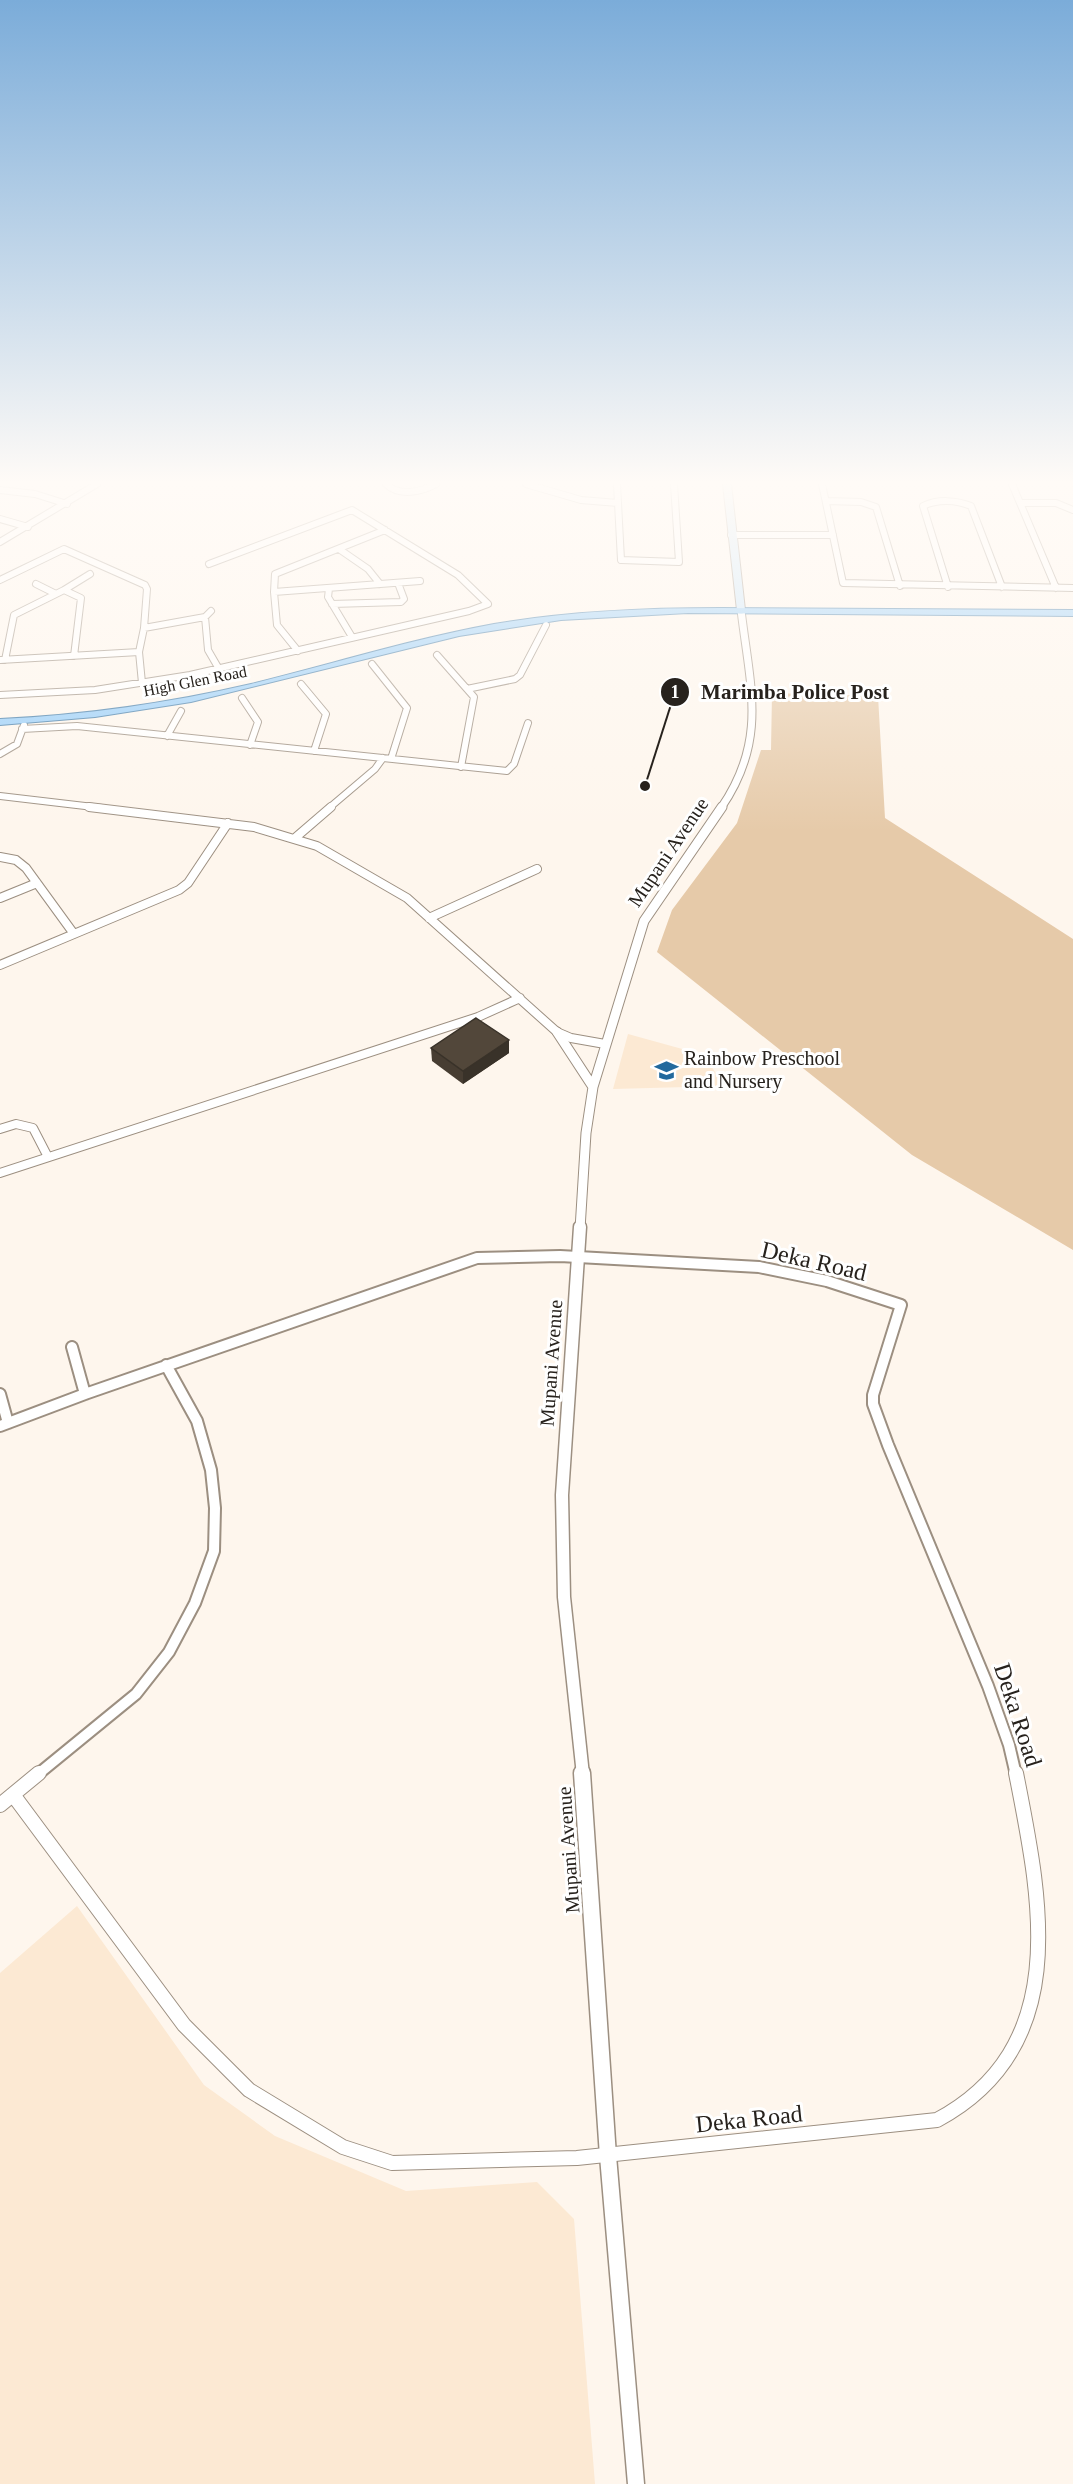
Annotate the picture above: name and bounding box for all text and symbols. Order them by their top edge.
street label: High Glen Road [142,663,248,700]
callout: Marimba Police Post [660,673,901,712]
text: Marimba Police Post [701,680,889,704]
text: 1 [671,682,680,702]
street label: Mupani Avenue [623,793,713,911]
place label: Rainbow Preschool and Nursery [684,1047,841,1093]
school or university icon: Rainbow Preschool and Nursery [653,1057,679,1083]
street label: Deka Road [759,1236,869,1286]
street label: Mupani Avenue [536,1299,567,1427]
street label: Deka Road [989,1660,1047,1770]
street label: Mupani Avenue [553,1786,584,1914]
street label: Deka Road [694,2100,804,2138]

